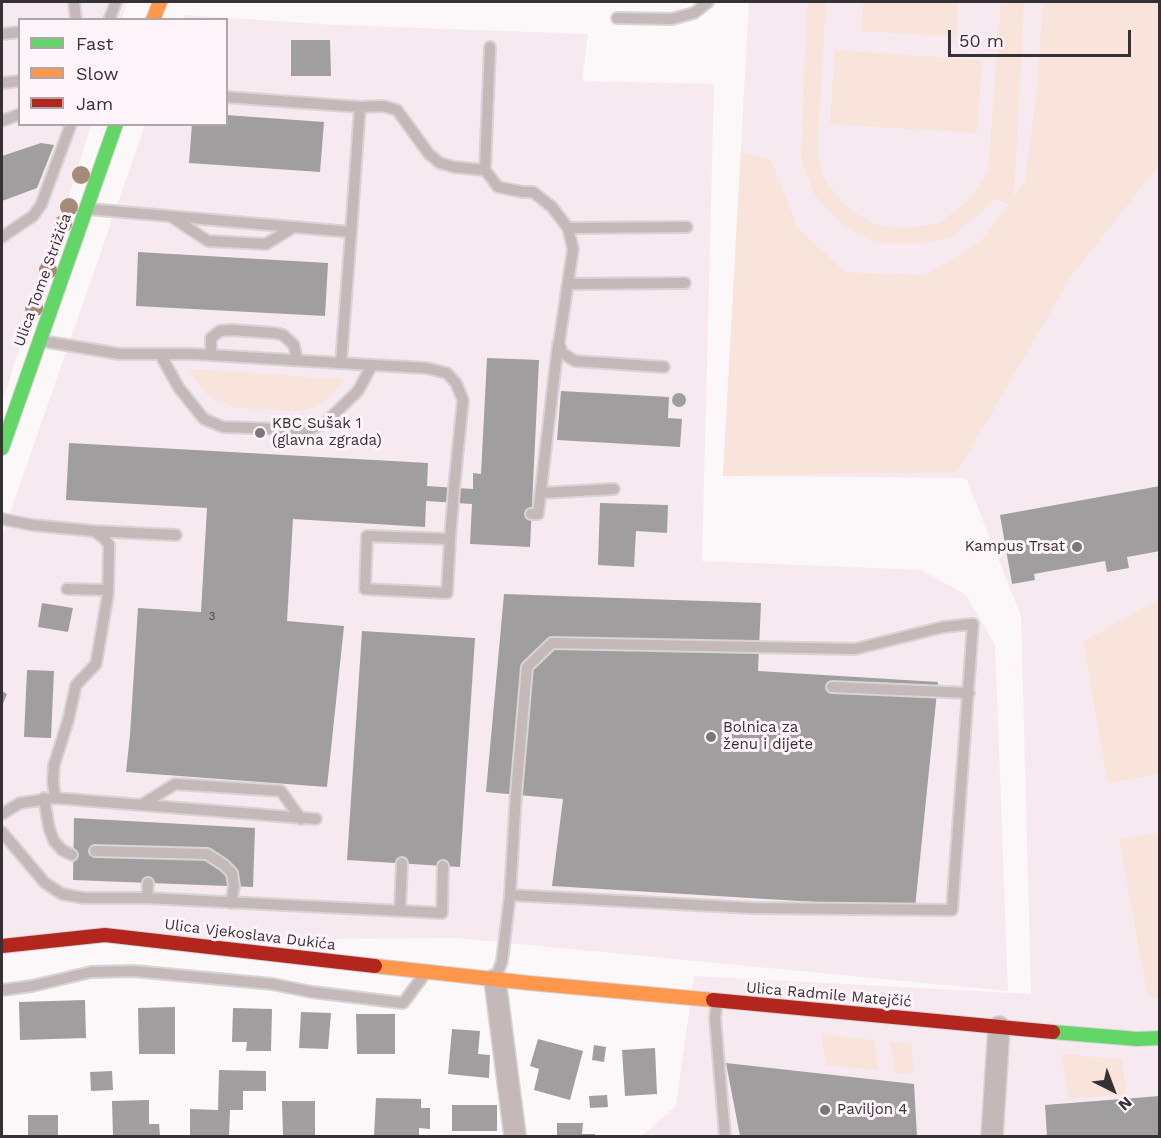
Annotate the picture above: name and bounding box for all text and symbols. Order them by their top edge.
legend [18,18,228,126]
scale bar [951,18,1134,56]
text: 50 m [959,30,1004,51]
text: Fast [76,33,113,54]
text: Slow [76,63,119,84]
text: Jam [76,93,113,114]
street label: Ulica Tome Strižića [11,211,75,349]
place label: KBC Sušak 1 (glavna zgrada) [272,415,382,450]
marker: KBC Sušak 1 (glavna zgrada) [253,426,267,440]
place label: Kampus Trsat [965,538,1065,556]
marker: Kampus Trsat [1070,540,1084,554]
house number: 3 [209,609,215,623]
place label: Bolnica za ženu i dijete [723,719,813,754]
marker: Bolnica za ženu i dijete [704,730,718,744]
street label: Ulica Vjekoslava Dukića [163,916,337,954]
street label: Ulica Radmile Matejčić [745,979,913,1011]
north arrow [1083,1060,1143,1120]
text: N [1115,1093,1136,1115]
place label: Paviljon 4 [837,1101,907,1119]
marker: Paviljon 4 [818,1103,832,1117]

